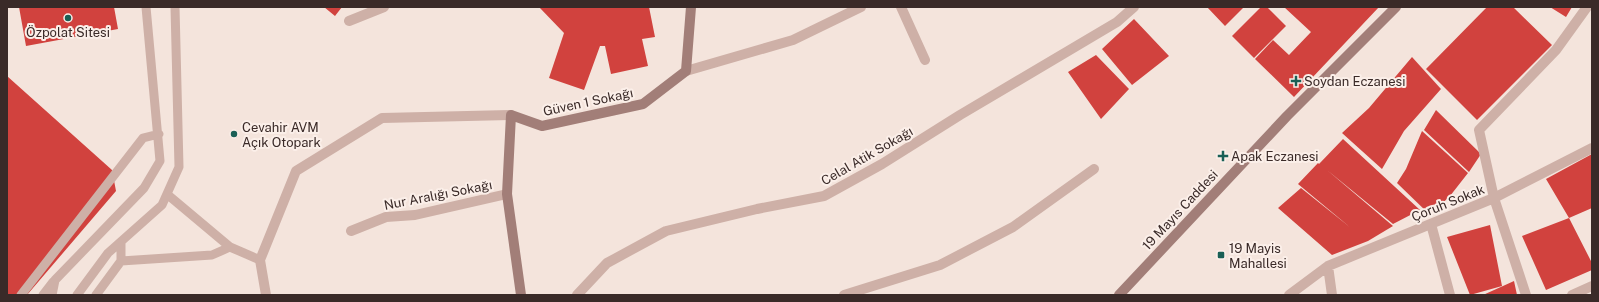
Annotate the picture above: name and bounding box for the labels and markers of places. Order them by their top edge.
marker: Özpolat Sitesi [63,13,73,23]
place label: Özpolat Sitesi [26,25,110,40]
place label: Soydan Eczanesi [1304,74,1405,89]
marker: Soydan Eczanesi [1291,76,1301,86]
place label: Cevahir AVM Açık Otopark [242,120,321,150]
marker: Cevahir AVM Açık Otopark [229,129,239,139]
place label: Apak Eczanesi [1231,149,1319,164]
marker: Apak Eczanesi [1218,151,1228,161]
place label: 19 Mayis Mahallesi [1229,241,1287,271]
marker: 19 Mayis Mahallesi [1216,250,1226,260]

